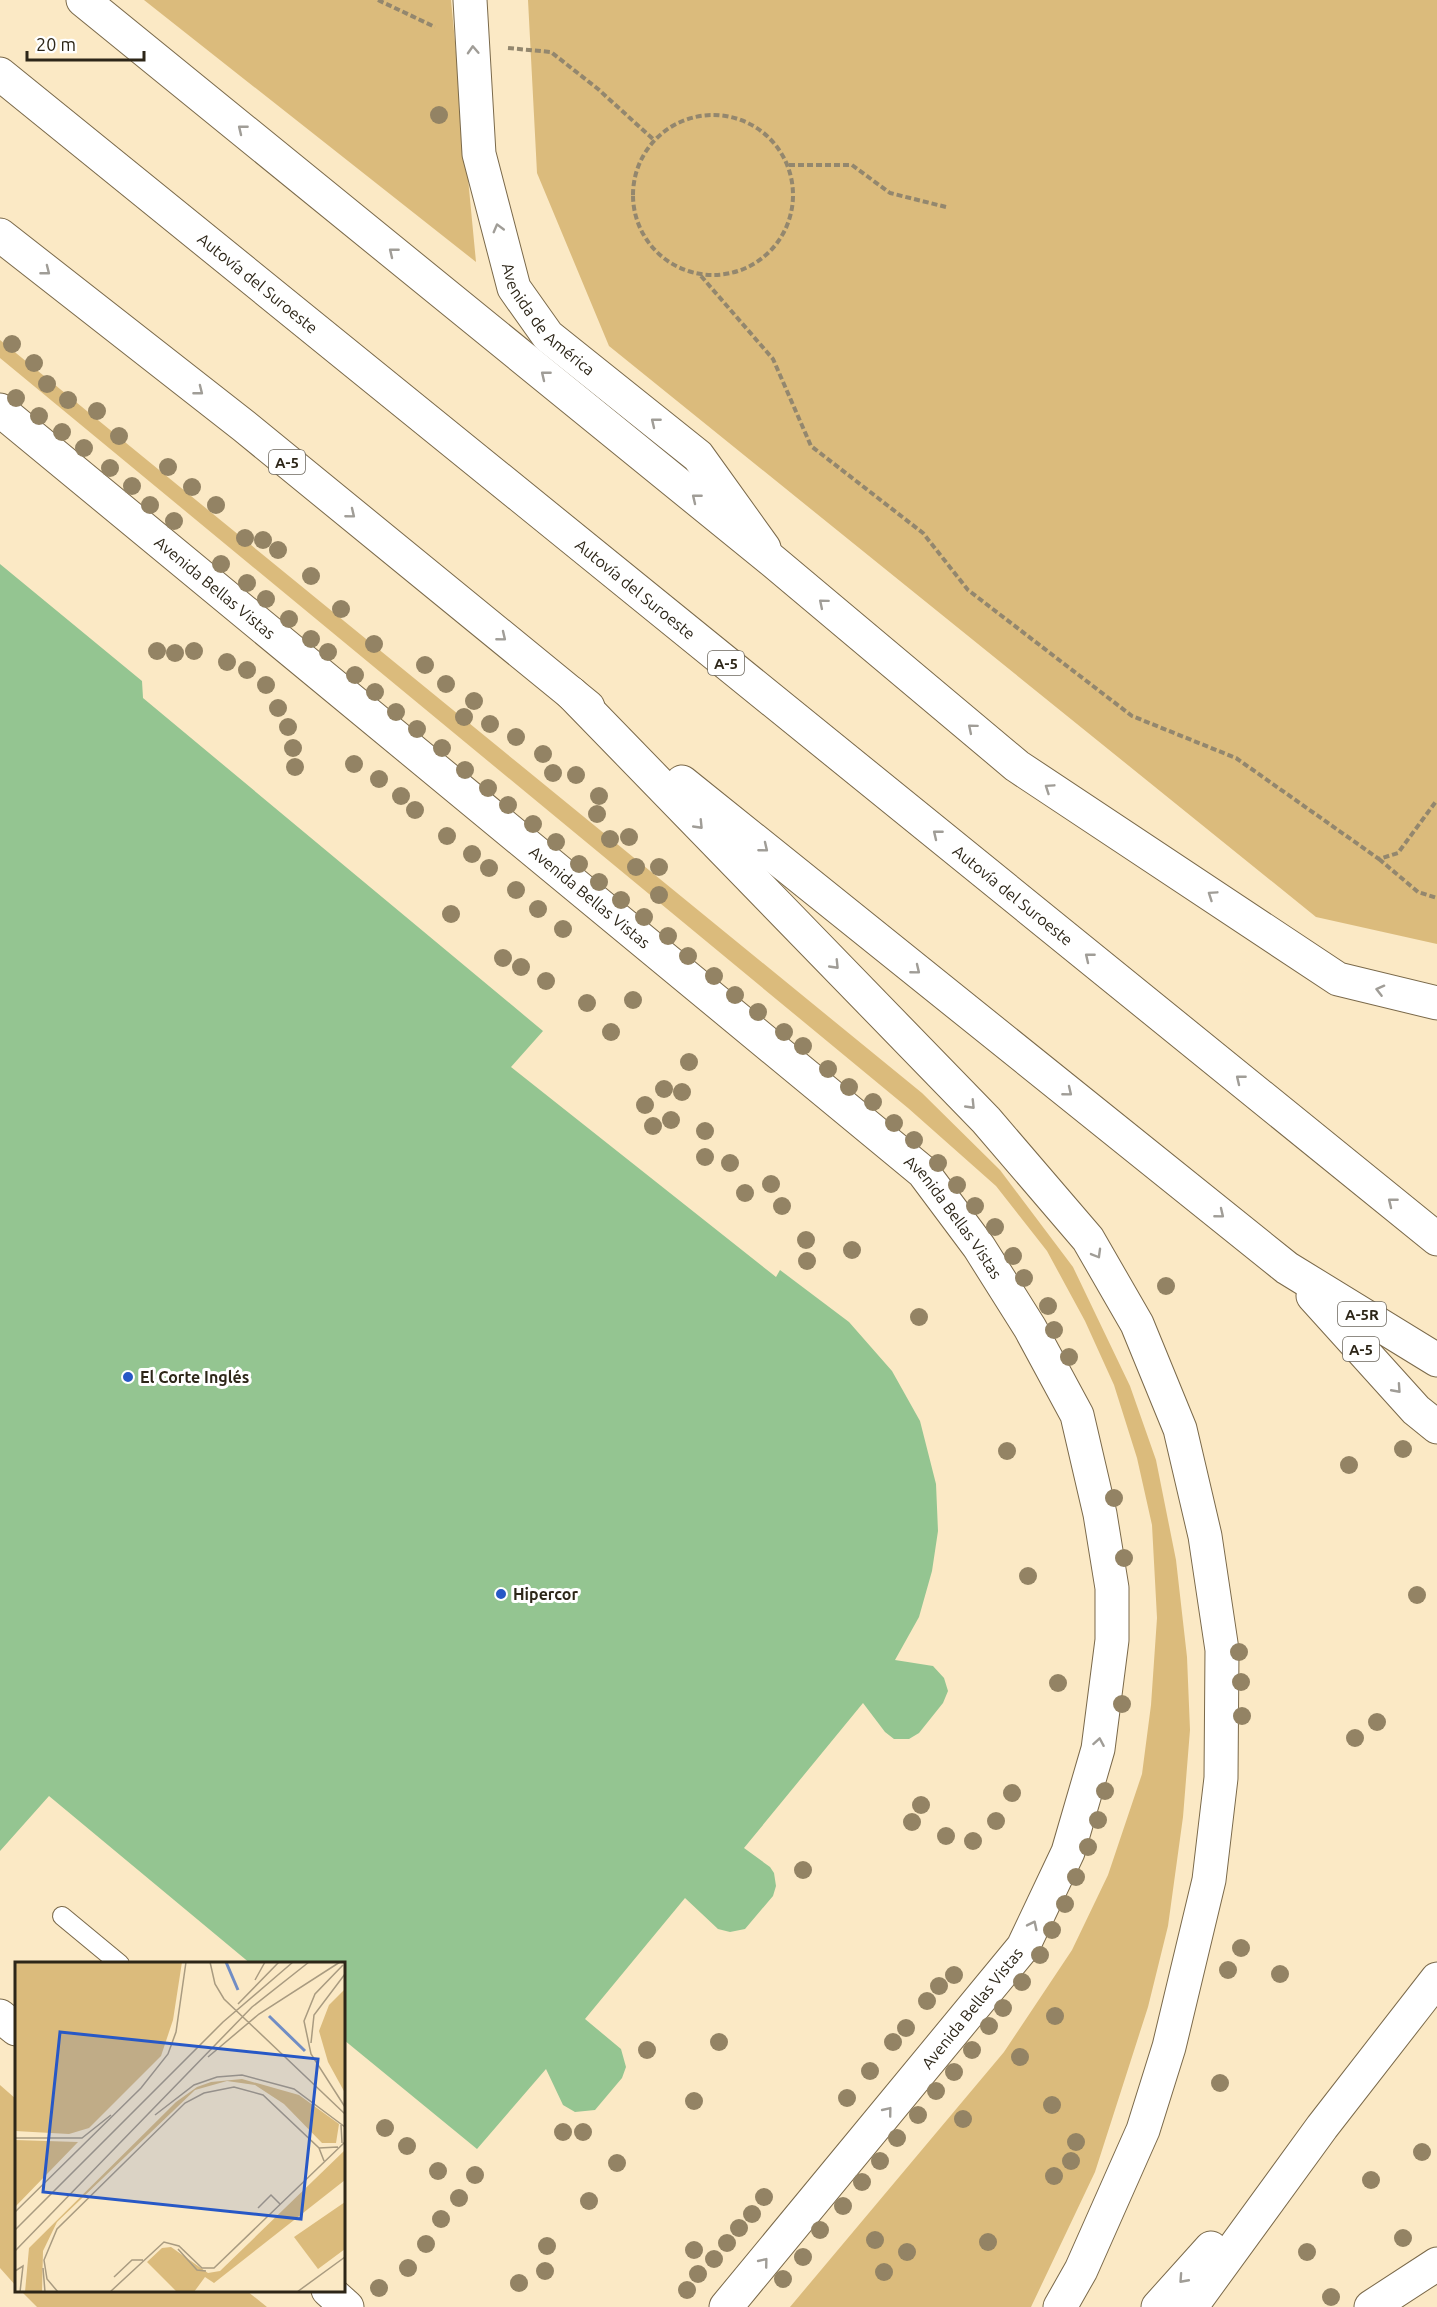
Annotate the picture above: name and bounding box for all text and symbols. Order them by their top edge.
scale bar [27,24,144,62]
text: 20 m [36,34,76,54]
one-way arrow [466,45,479,54]
one-way arrow [238,125,249,136]
one-way arrow [493,224,506,234]
street label: Autovía del Suroeste [194,229,321,337]
one-way arrow [389,248,400,259]
street label: Avenida de América [499,261,598,379]
one-way arrow [39,263,50,274]
one-way arrow [540,372,551,383]
one-way arrow [192,384,203,395]
one-way arrow [651,418,662,429]
road number: A-5 [269,450,305,474]
one-way arrow [692,495,703,506]
one-way arrow [344,506,355,517]
street label: Avenida Bellas Vistas [151,533,279,642]
street label: Autovía del Suroeste [572,535,699,643]
one-way arrow [819,599,830,610]
one-way arrow [495,630,506,641]
road number: A-5 [708,651,744,675]
one-way arrow [968,725,979,736]
one-way arrow [1045,784,1056,795]
one-way arrow [692,818,703,829]
one-way arrow [933,830,944,841]
one-way arrow [757,841,768,852]
street label: Autovía del Suroeste [950,841,1076,949]
street label: Avenida Bellas Vistas [526,842,654,952]
one-way arrow [1207,892,1218,903]
one-way arrow [1084,953,1095,964]
one-way arrow [828,959,839,969]
one-way arrow [909,963,920,974]
one-way arrow [1375,984,1385,997]
one-way arrow [1236,1076,1247,1087]
one-way arrow [1061,1085,1072,1096]
one-way arrow [964,1099,975,1109]
street label: Avenida Bellas Vistas [901,1152,1006,1282]
one-way arrow [1387,1199,1398,1210]
one-way arrow [1213,1207,1224,1218]
one-way arrow [1089,1248,1101,1258]
road number: A-5R [1338,1302,1386,1326]
road number: A-5 [1343,1337,1379,1361]
place label: El Corte Inglés [140,1368,249,1386]
marker: El Corte Inglés [121,1370,135,1384]
one-way arrow [1390,1382,1401,1393]
place label: Hipercor [513,1585,578,1603]
marker: Hipercor [494,1587,508,1601]
one-way arrow [1092,1738,1105,1748]
one-way arrow [1026,1921,1038,1932]
street label: Avenida Bellas Vistas [918,1944,1026,2072]
inset map [15,1962,345,2292]
one-way arrow [880,2107,891,2118]
one-way arrow [756,2258,767,2269]
one-way arrow [1179,2272,1190,2283]

